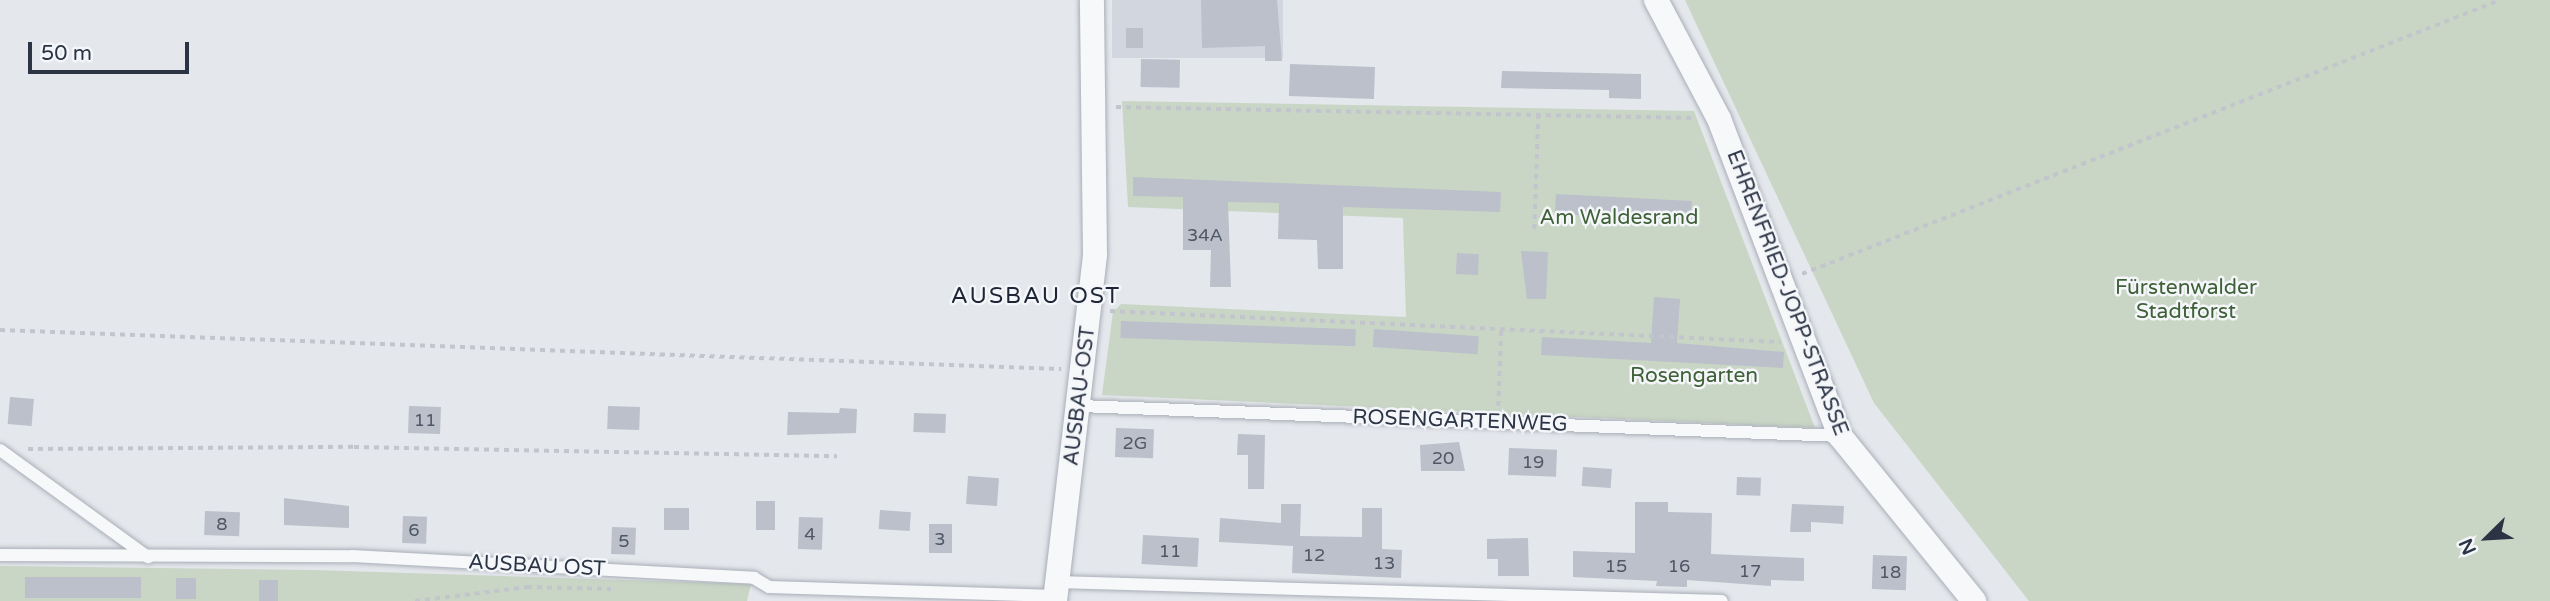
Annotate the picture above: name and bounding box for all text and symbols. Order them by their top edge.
scale bar [32,28,192,72]
text: 50 m [41,41,92,66]
street label: EHRENFRIED-JOPP-STRASSE [1721,147,1853,439]
park label: Am Waldesrand [1540,205,1698,231]
house number: 34A [1187,224,1223,246]
park label: Fürstenwalder Stadtforst [2115,275,2257,325]
district label: AUSBAU OST [952,282,1120,310]
street label: AUSBAU-OST [1059,325,1101,467]
park label: Rosengarten [1630,363,1758,389]
street label: ROSENGARTENWEG [1352,405,1568,437]
house number: 11 [414,409,436,431]
house number: 2G [1123,432,1147,454]
house number: 20 [1432,447,1454,469]
house number: 19 [1522,451,1544,473]
north arrow [2452,503,2522,573]
house number: 8 [216,513,228,535]
house number: 6 [408,519,420,541]
house number: 4 [804,523,816,545]
house number: 3 [934,528,946,550]
house number: 5 [618,530,630,552]
text: N [2455,535,2481,558]
house number: 11 [1159,540,1181,562]
house number: 12 [1303,544,1325,566]
street label: AUSBAU OST [468,550,606,582]
house number: 13 [1373,552,1395,574]
house number: 15 [1605,555,1627,577]
house number: 16 [1668,555,1690,577]
house number: 17 [1739,560,1761,582]
house number: 18 [1879,561,1901,583]

